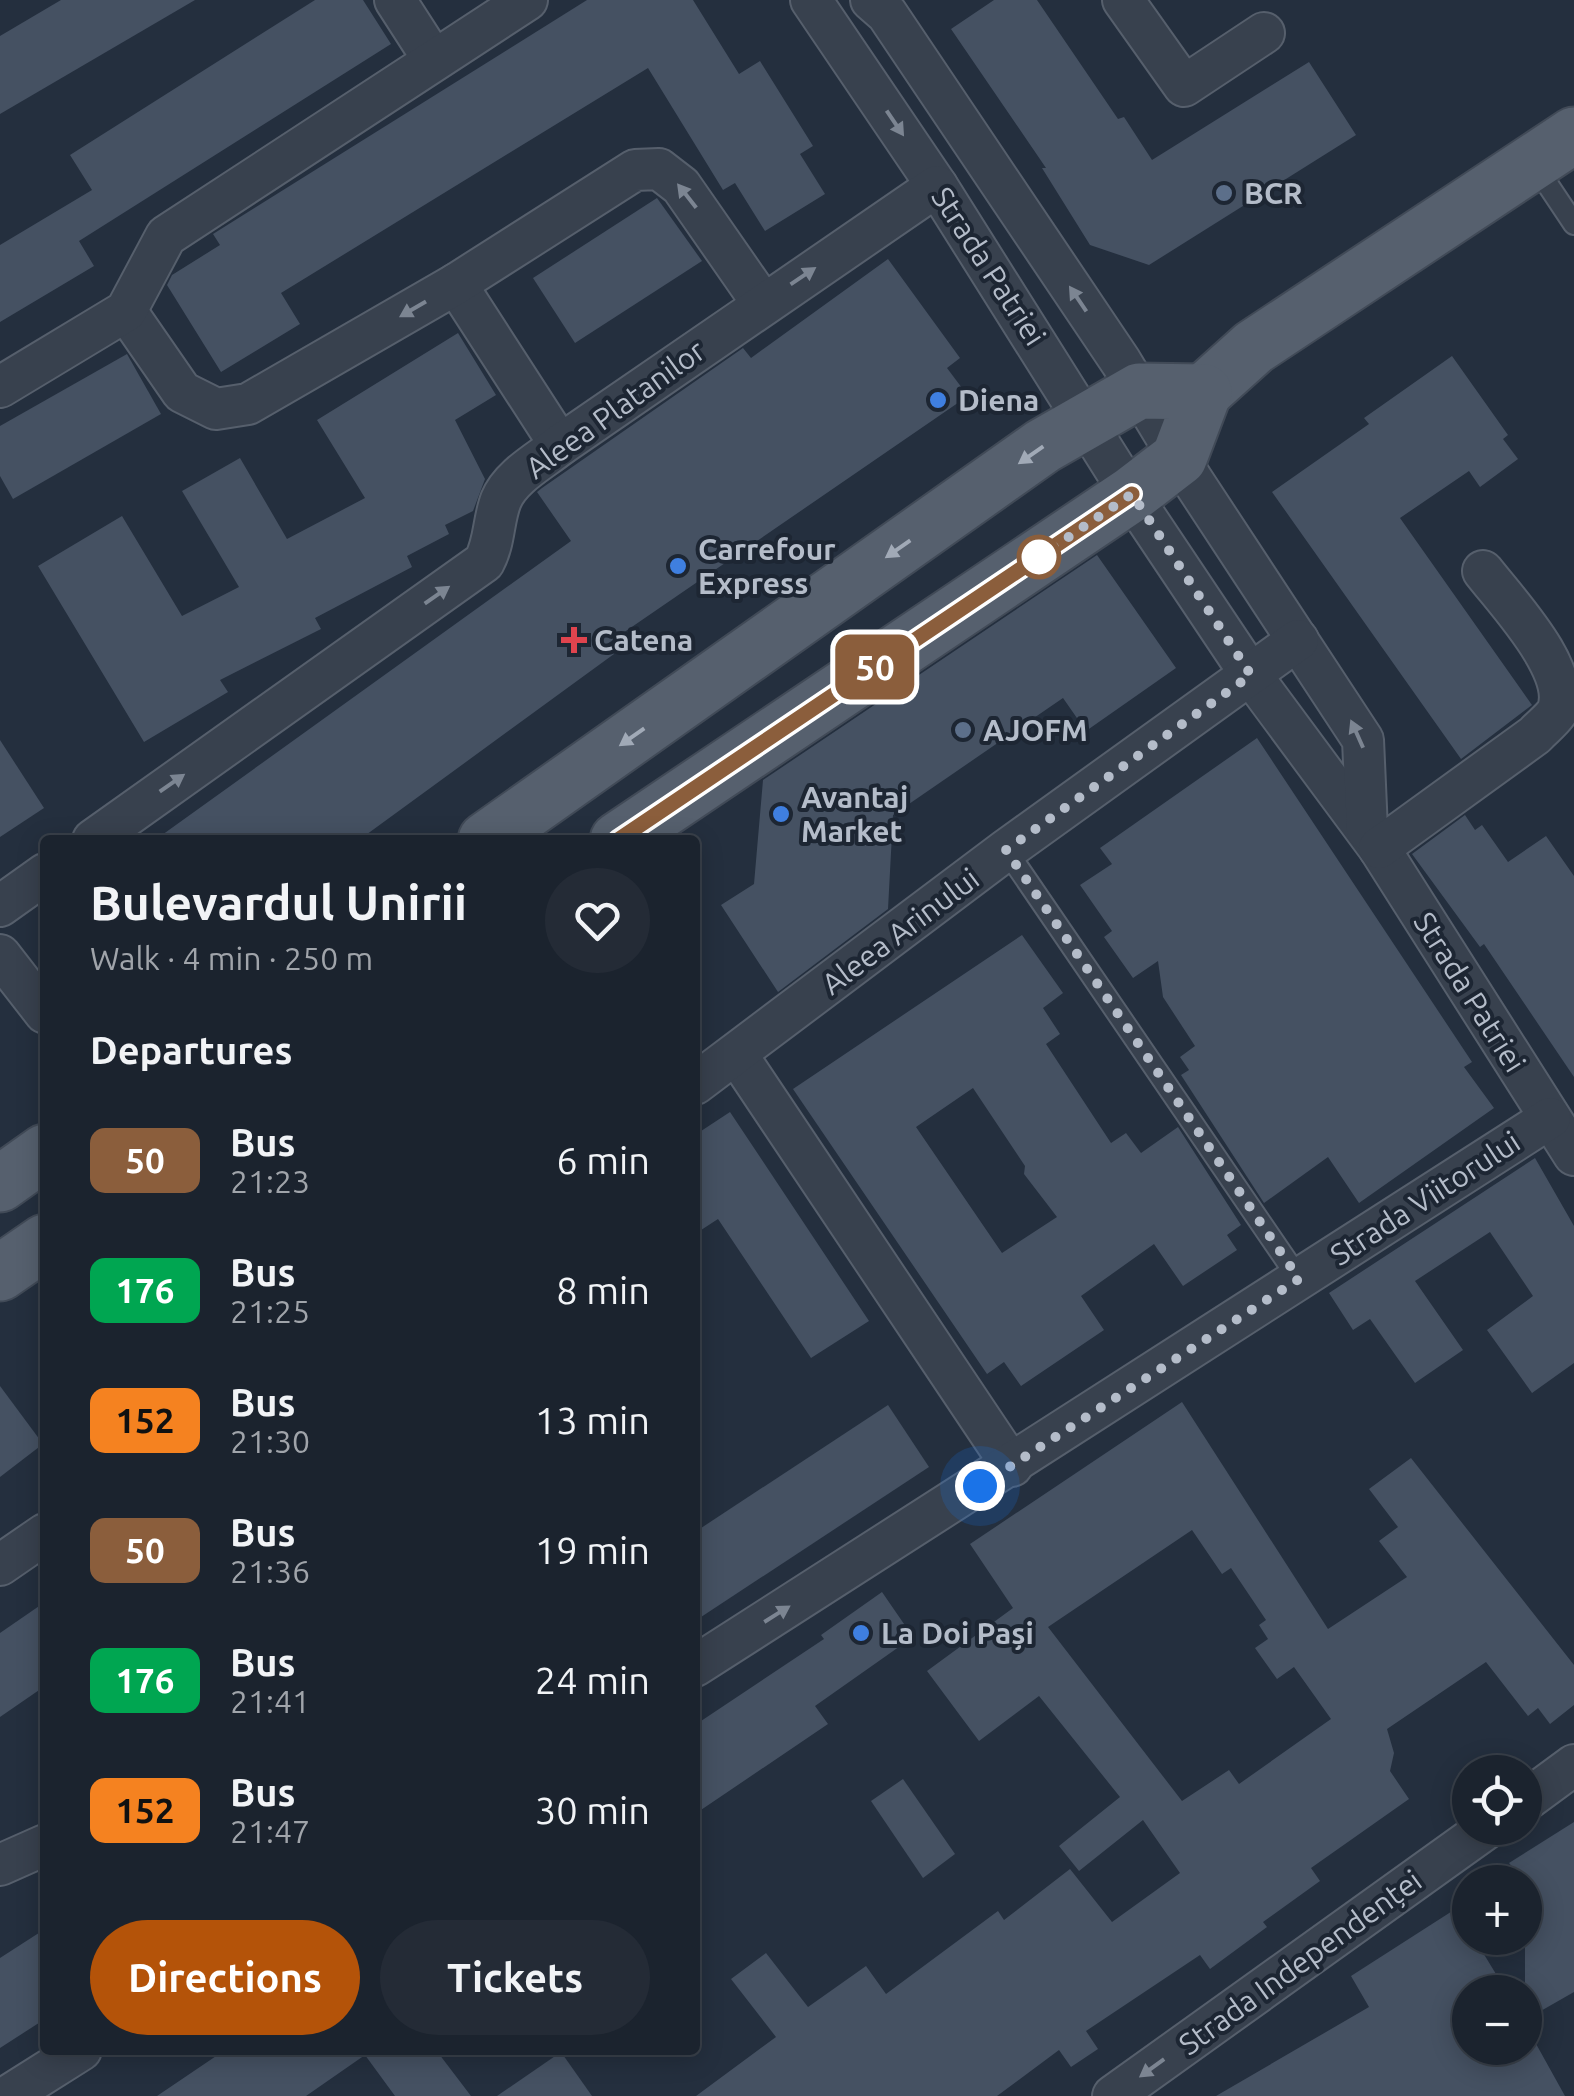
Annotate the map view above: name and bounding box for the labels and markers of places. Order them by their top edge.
place label: BCR [1244,176,1303,210]
marker: BCR [1213,182,1235,204]
place label: Diena [958,383,1039,417]
marker: Diena [927,389,949,411]
place label: Carrefour Express [698,532,836,600]
unlabelled marker [1018,536,1060,578]
marker: Carrefour Express [667,555,689,577]
place label: Catena [594,623,693,657]
marker: Catena [563,629,585,651]
place label: AJOFM [983,713,1088,747]
marker: AJOFM [952,719,974,741]
place label: Avantaj Market [801,780,908,848]
marker: Avantaj Market [770,803,792,825]
place label: La Doi Pași [881,1616,1034,1650]
marker: La Doi Pași [850,1622,872,1644]

